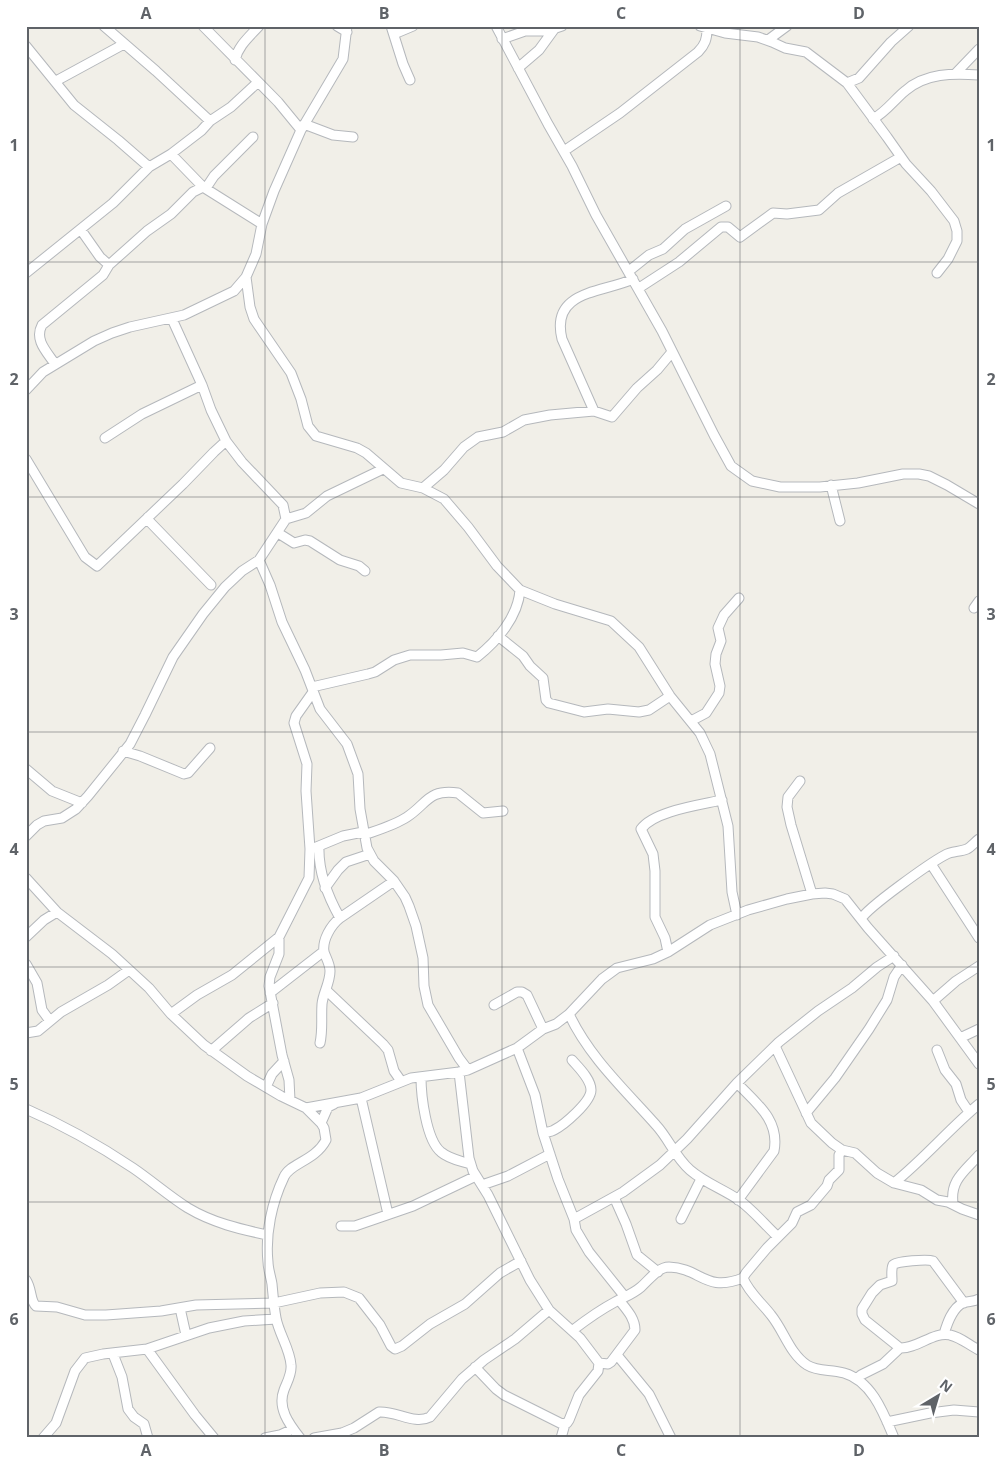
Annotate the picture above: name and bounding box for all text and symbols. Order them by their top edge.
text: A [140,2,152,24]
text: B [379,2,389,24]
text: C [616,2,626,24]
text: D [853,2,865,24]
text: 1 [9,134,19,156]
text: 1 [986,134,996,156]
text: 2 [9,368,19,390]
text: 2 [986,368,996,390]
text: 3 [9,603,19,625]
text: 3 [986,603,996,625]
text: 4 [9,838,19,860]
text: 4 [986,838,996,860]
text: 5 [9,1073,19,1095]
text: 5 [986,1073,996,1095]
text: 6 [9,1308,19,1330]
text: 6 [986,1308,996,1330]
north arrow [912,1372,962,1422]
text: N [936,1374,957,1396]
text: A [140,1439,152,1461]
text: B [379,1439,389,1461]
text: C [616,1439,626,1461]
text: D [853,1439,865,1461]

